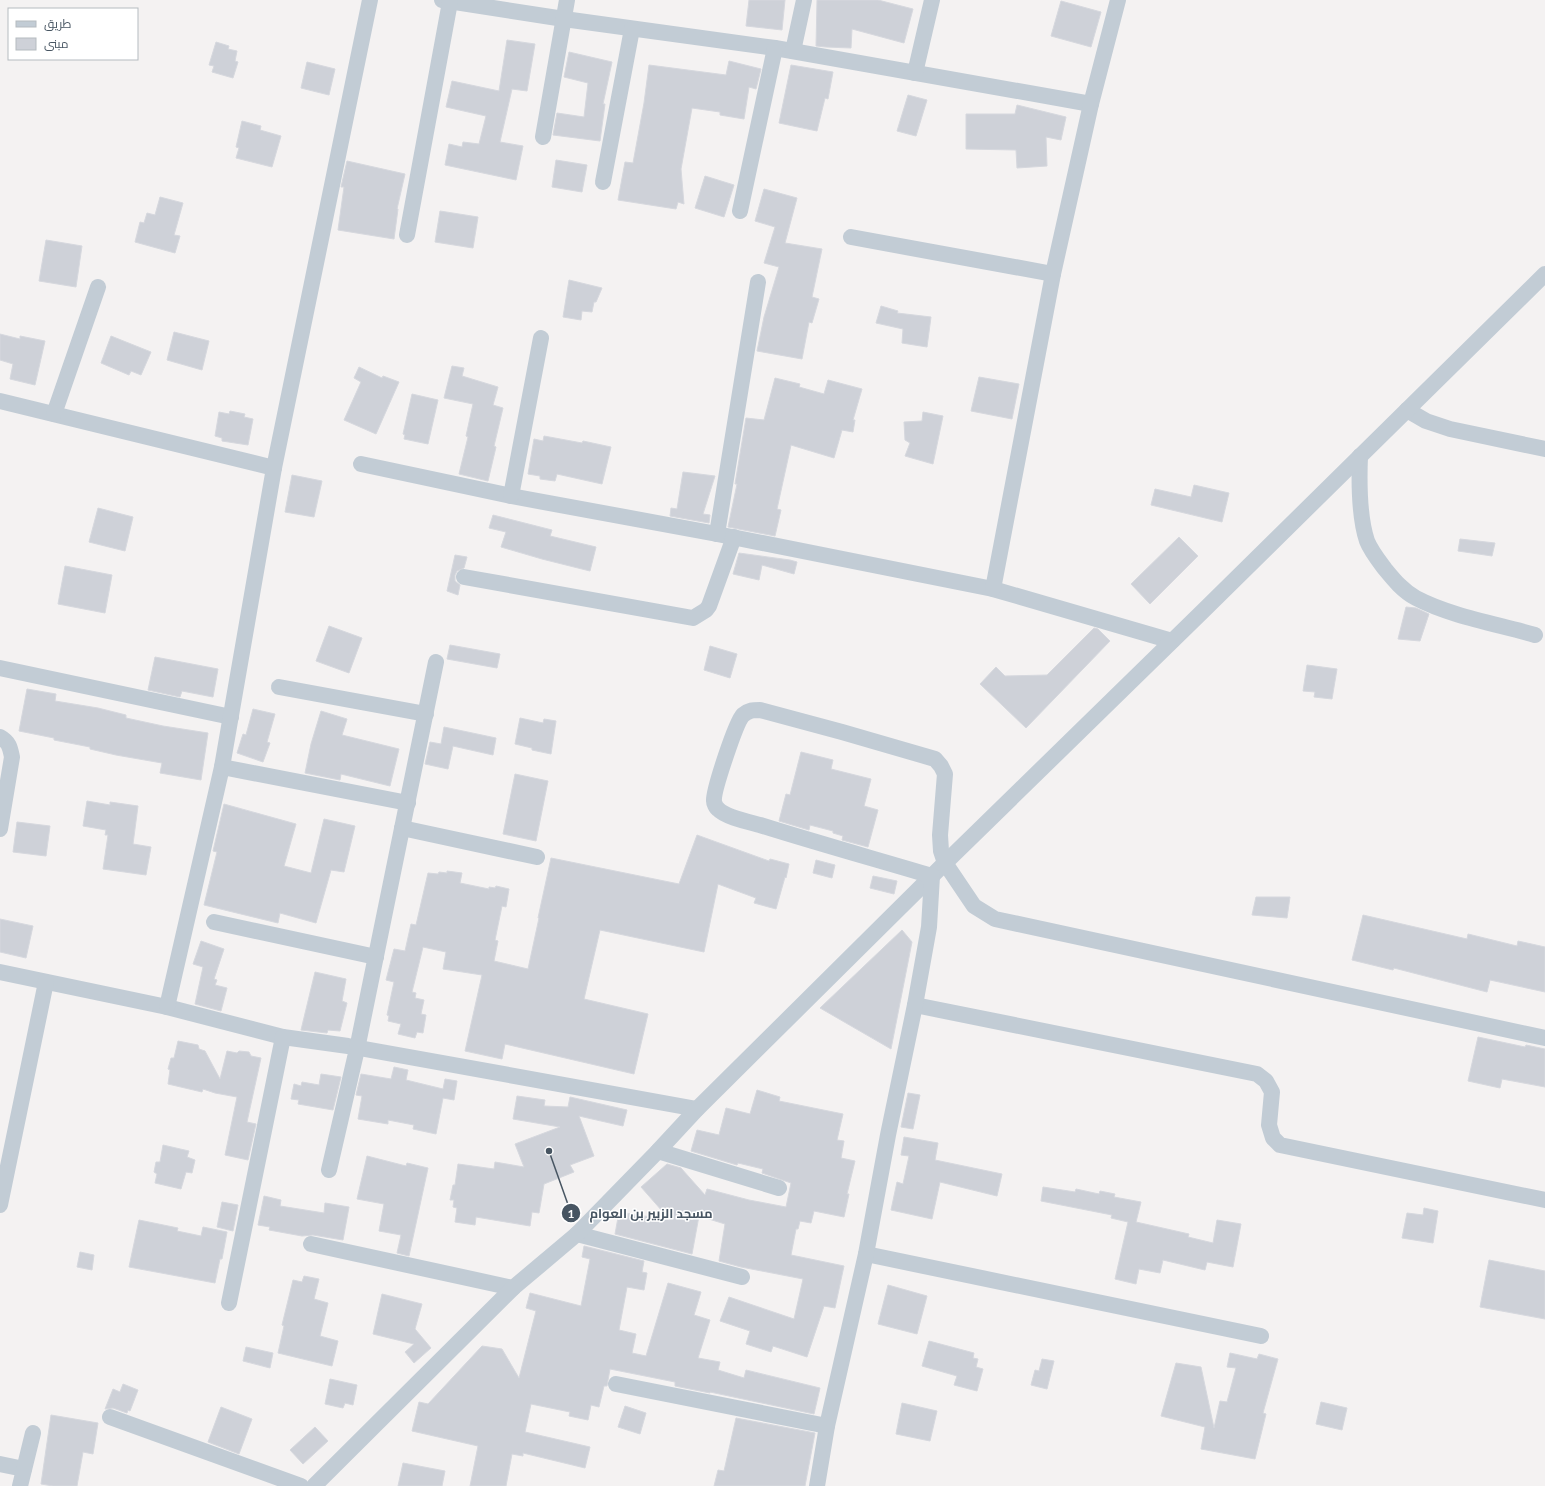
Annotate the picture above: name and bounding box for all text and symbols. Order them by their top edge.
legend [8,8,138,60]
text: طريق [44,16,72,31]
text: مبنى [44,36,69,51]
callout: مسجد الزبير بن العوام [561,1201,720,1226]
text: مسجد الزبير بن العوام [589,1205,713,1223]
text: 1 [568,1206,575,1221]

